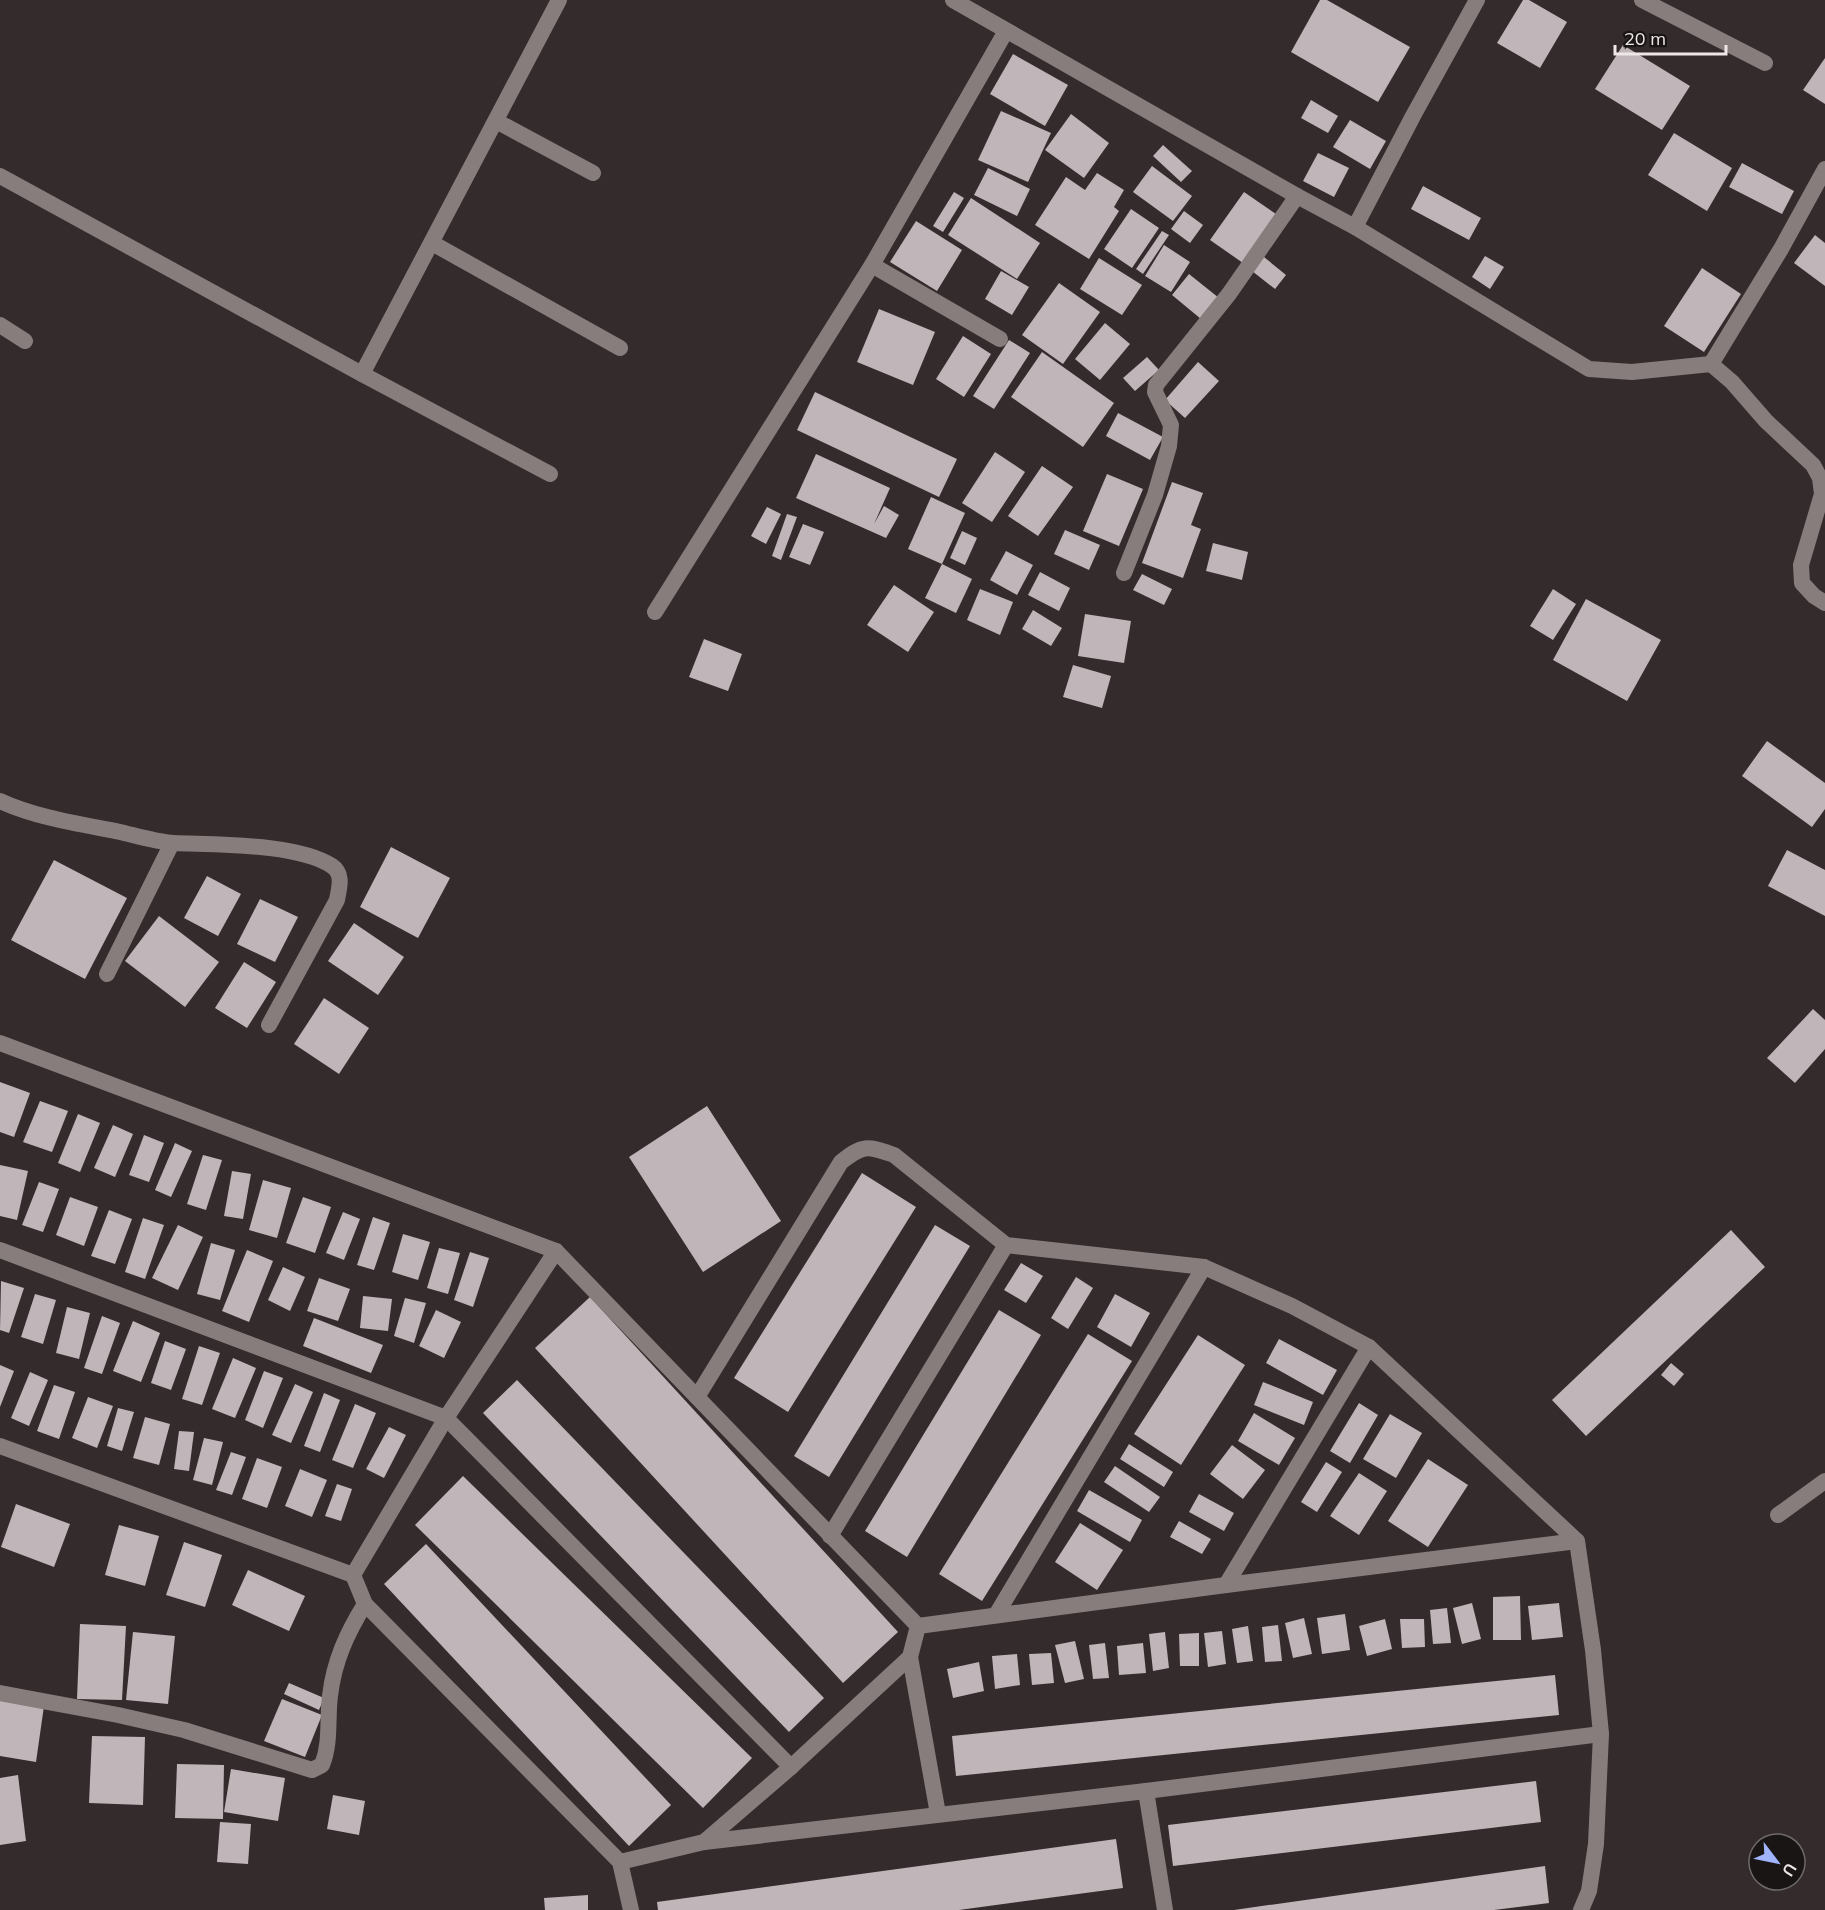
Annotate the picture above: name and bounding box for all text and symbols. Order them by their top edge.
scale bar [1615,18,1726,56]
text: 20 m [1624,27,1666,50]
north arrow [1747,1832,1807,1892]
text: U [1778,1860,1801,1880]

